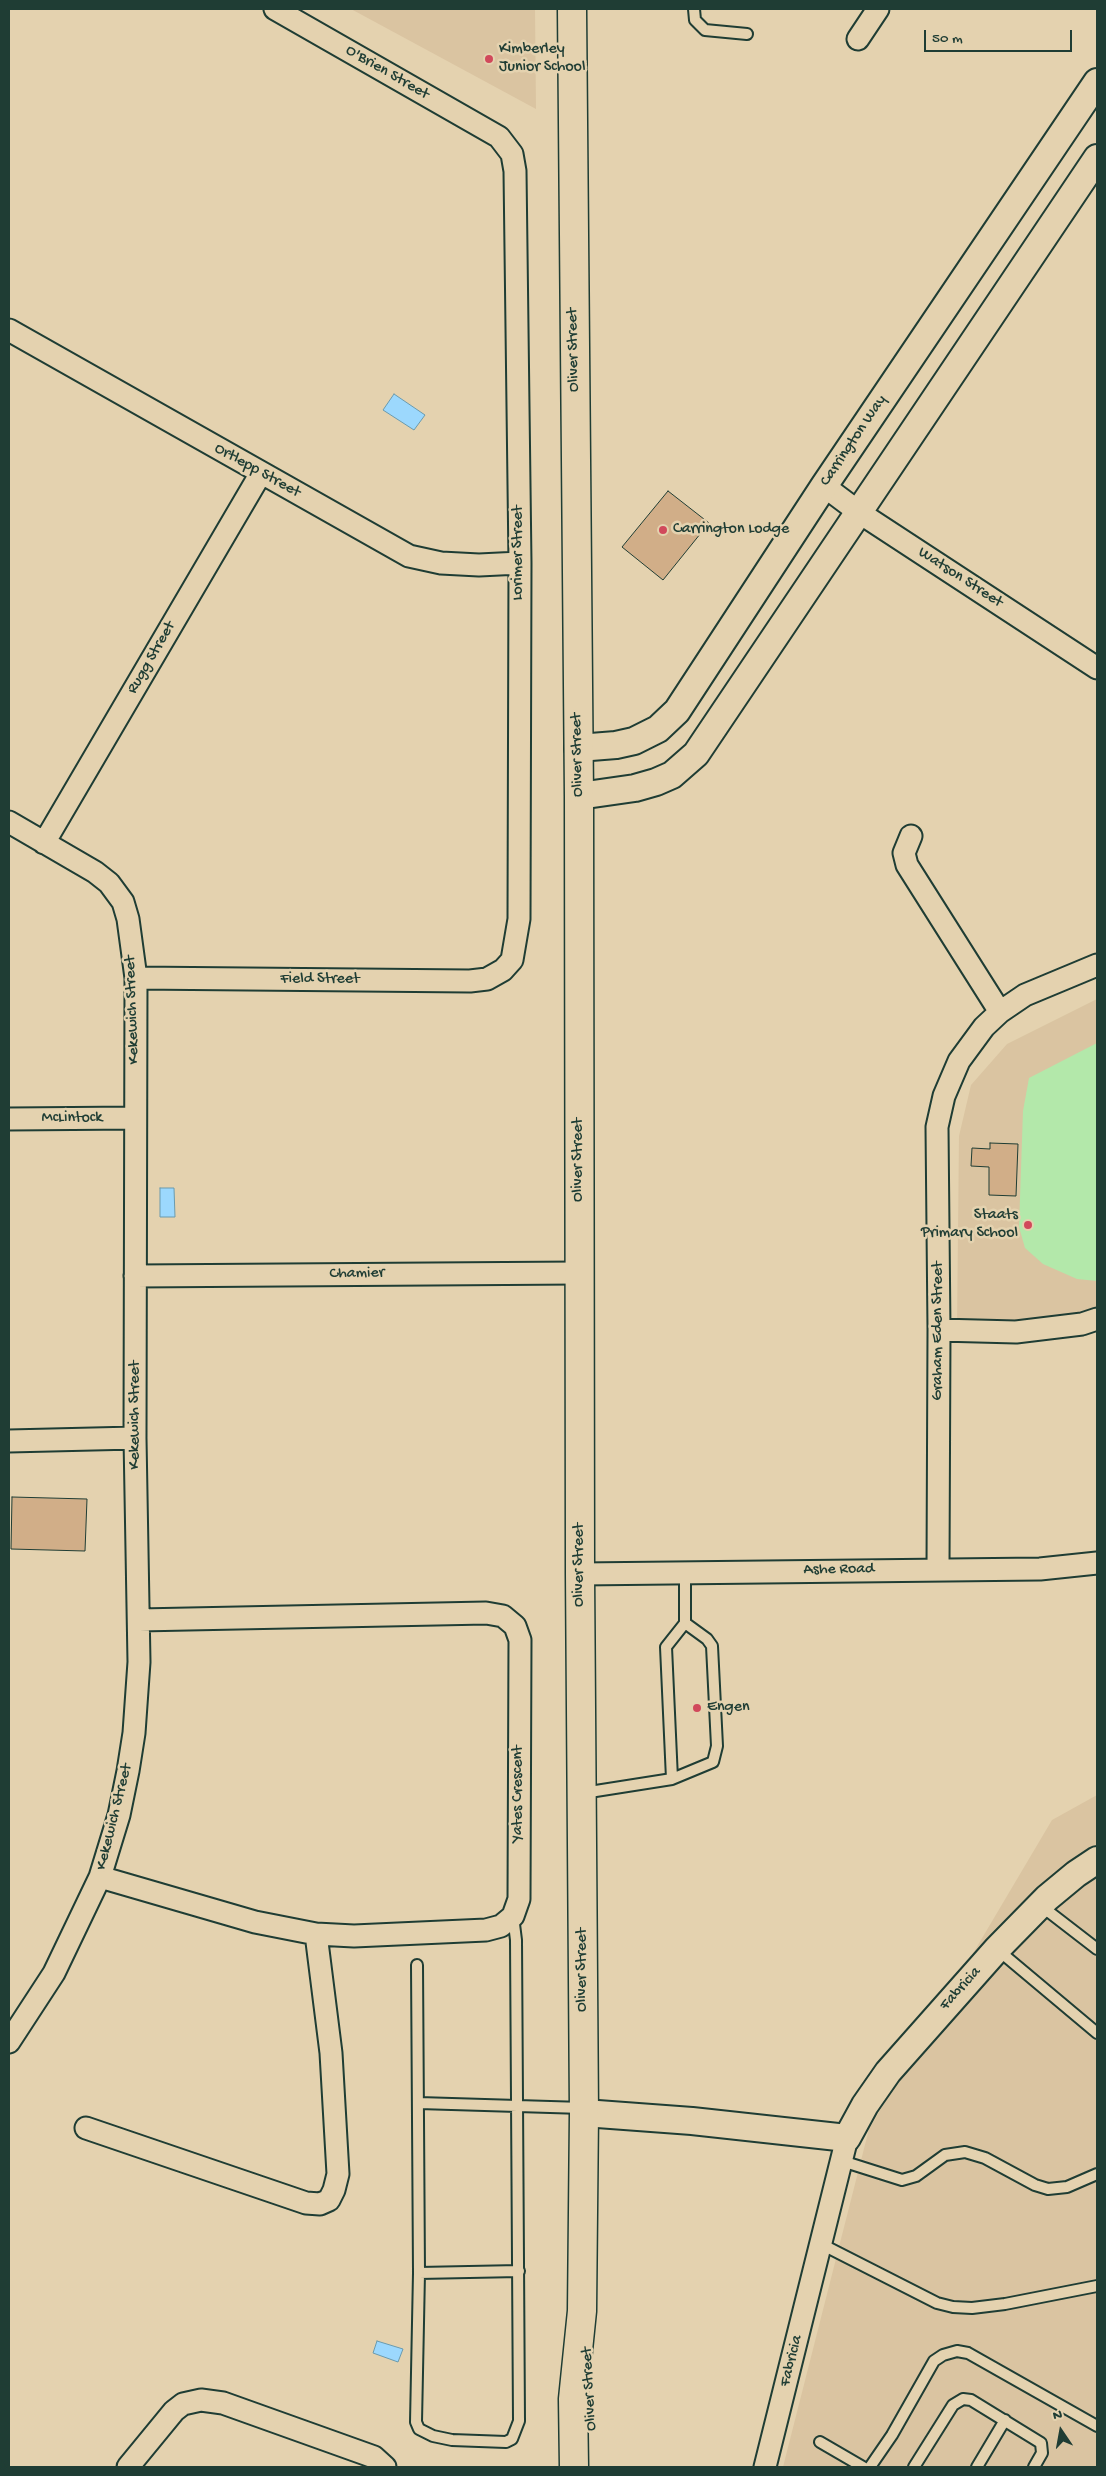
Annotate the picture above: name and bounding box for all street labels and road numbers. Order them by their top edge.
street label: O'Brien Street [342,41,432,105]
street label: Oliver Street [564,308,584,392]
street label: Carrington Way [817,392,891,490]
street label: Ortlepp Street [210,439,304,503]
street label: Lorimer Street [509,505,529,601]
street label: Watson Street [914,543,1006,613]
street label: Rugg Street [124,618,180,698]
street label: Oliver Street [568,713,588,797]
street label: Kekewich Street [122,955,144,1065]
street label: Field Street [280,970,360,990]
street label: McLintock [42,1109,102,1129]
street label: Oliver Street [569,1118,589,1202]
street label: Graham Eden Street [929,1262,949,1400]
street label: Chamier [329,1264,385,1284]
street label: Kekewich Street [126,1361,146,1469]
street label: Oliver Street [570,1523,590,1607]
street label: Ashe Road [803,1560,875,1580]
street label: Yates Crescent [509,1745,529,1843]
street label: Kekewich Street [93,1762,137,1872]
street label: Oliver Street [573,1928,593,2012]
street label: Fabricia [936,1963,986,2015]
street label: Fabricia [776,2333,808,2389]
street label: Oliver Street [578,2347,602,2431]

